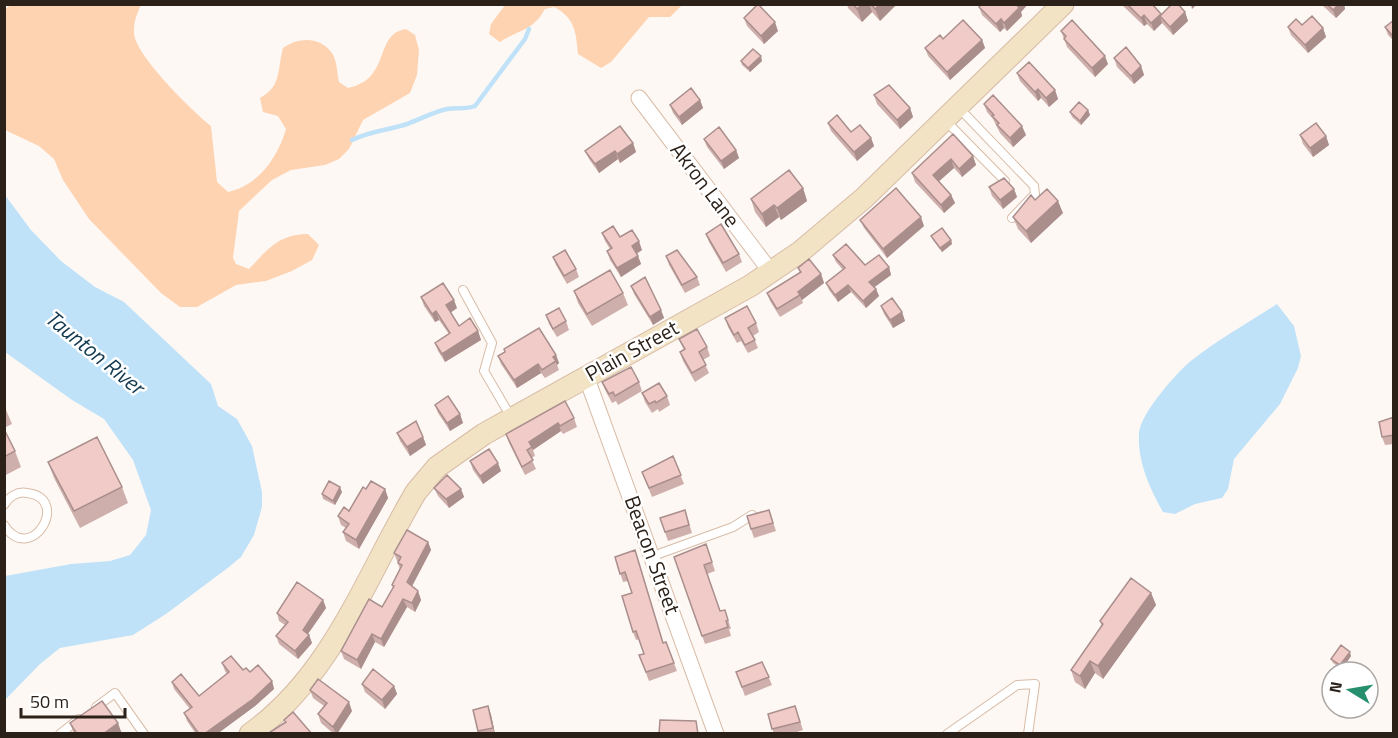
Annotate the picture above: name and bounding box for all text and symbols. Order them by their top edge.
street label: Akron Lane [663,135,748,234]
water label: Taunton River [38,301,154,405]
street label: Plain Street [579,311,685,389]
street label: Beacon Street [617,491,689,619]
north arrow [1320,660,1380,720]
text: N [1322,679,1348,695]
scale bar [21,681,124,719]
text: 50 m [30,688,69,715]

